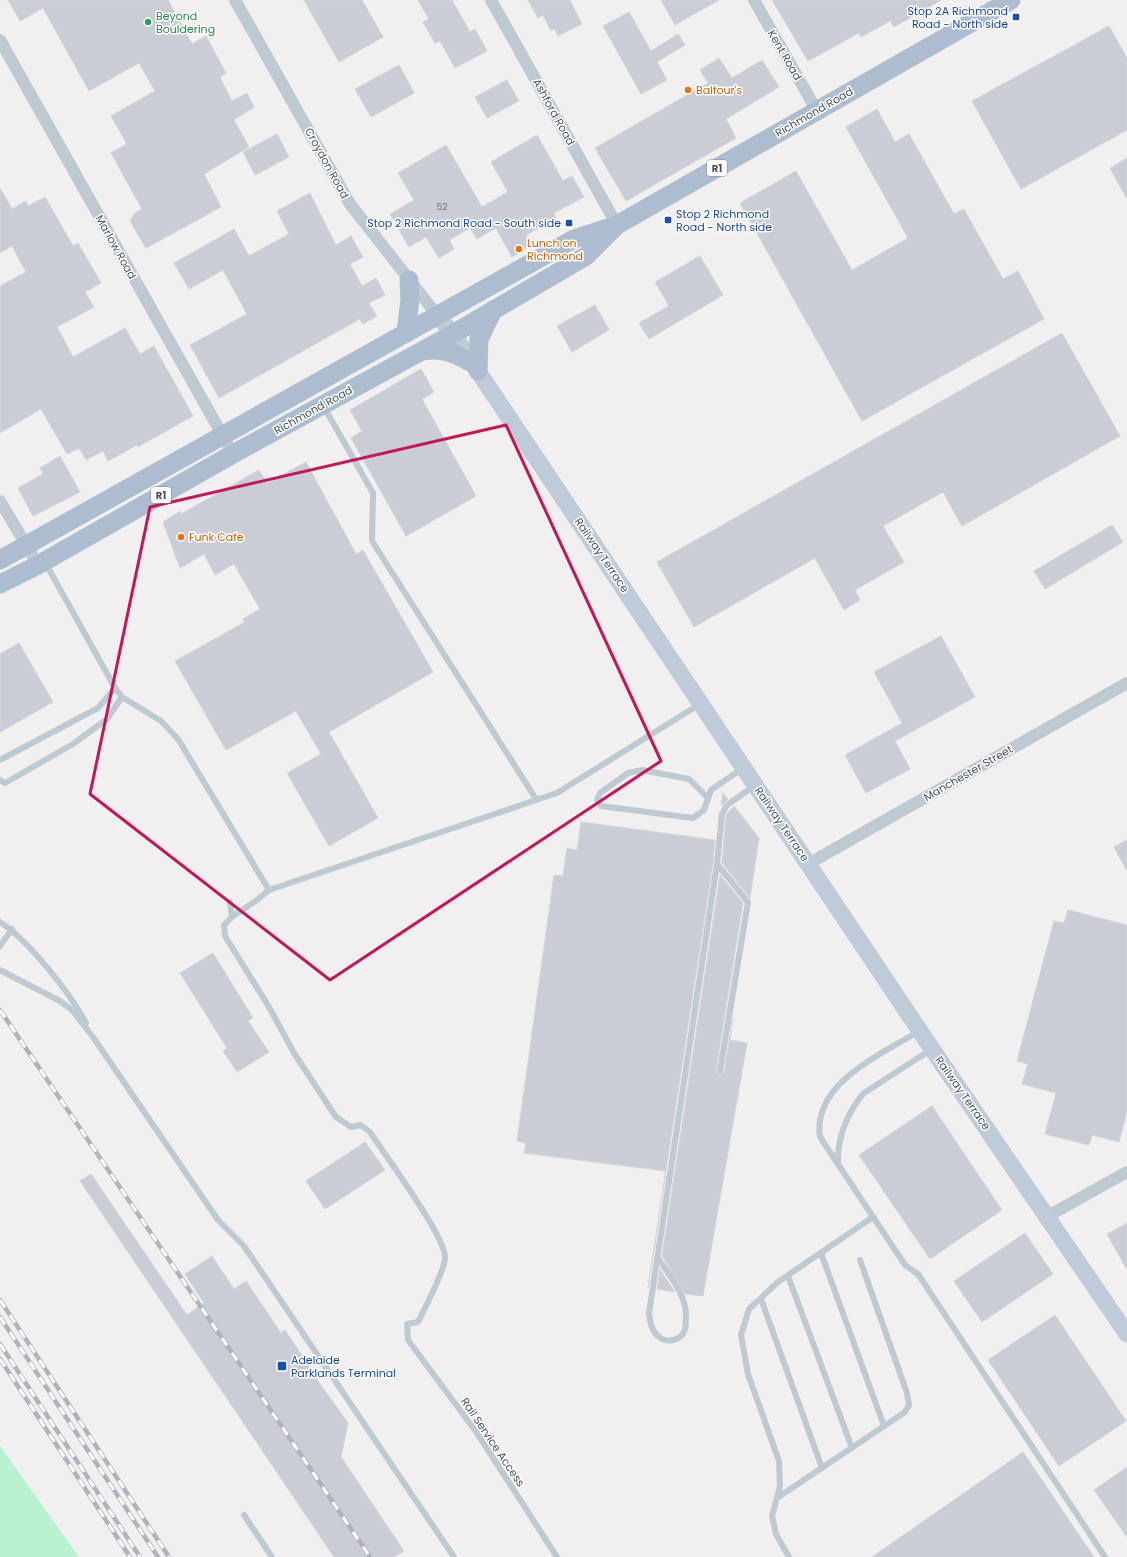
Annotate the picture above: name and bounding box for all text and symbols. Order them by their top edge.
place label: Stop 2A Richmond Road - North side [907,3,1008,32]
place label: Beyond Bouldering [156,8,215,37]
marker: Stop 2A Richmond Road - North side [1011,12,1021,22]
marker: Beyond Bouldering [143,17,153,27]
street label: Kent Road [764,27,806,83]
street label: Ashford Road [529,76,579,148]
place label: Balfour's [696,82,742,98]
street label: Richmond Road [772,83,856,141]
marker: Balfour's [683,85,693,95]
street label: Croydon Road [301,125,353,201]
road number: R1 [707,160,727,176]
house number: 52 [437,201,447,213]
place label: Stop 2 Richmond Road - North side [676,206,772,235]
street label: Marlow Road [92,212,140,282]
place label: Stop 2 Richmond Road - South side [367,215,561,231]
marker: Stop 2 Richmond Road - North side [663,215,673,225]
marker: Stop 2 Richmond Road - South side [564,218,574,228]
place label: Lunch on Richmond [527,235,583,264]
marker: Lunch on Richmond [514,244,524,254]
street label: Richmond Road [271,382,355,438]
road number: R1 [151,487,171,503]
street label: Railway Terrace [571,514,633,596]
place label: Funk Cafe [189,529,244,545]
marker: Funk Cafe [176,532,186,542]
street label: Manchester Street [921,741,1015,805]
street label: Railway Terrace [751,783,813,865]
street label: Railway Terrace [931,1053,995,1133]
place label: Adelaide Parklands Terminal [291,1352,396,1381]
marker: Adelaide Parklands Terminal [276,1360,288,1372]
street label: Rail Service Access [457,1394,529,1490]

